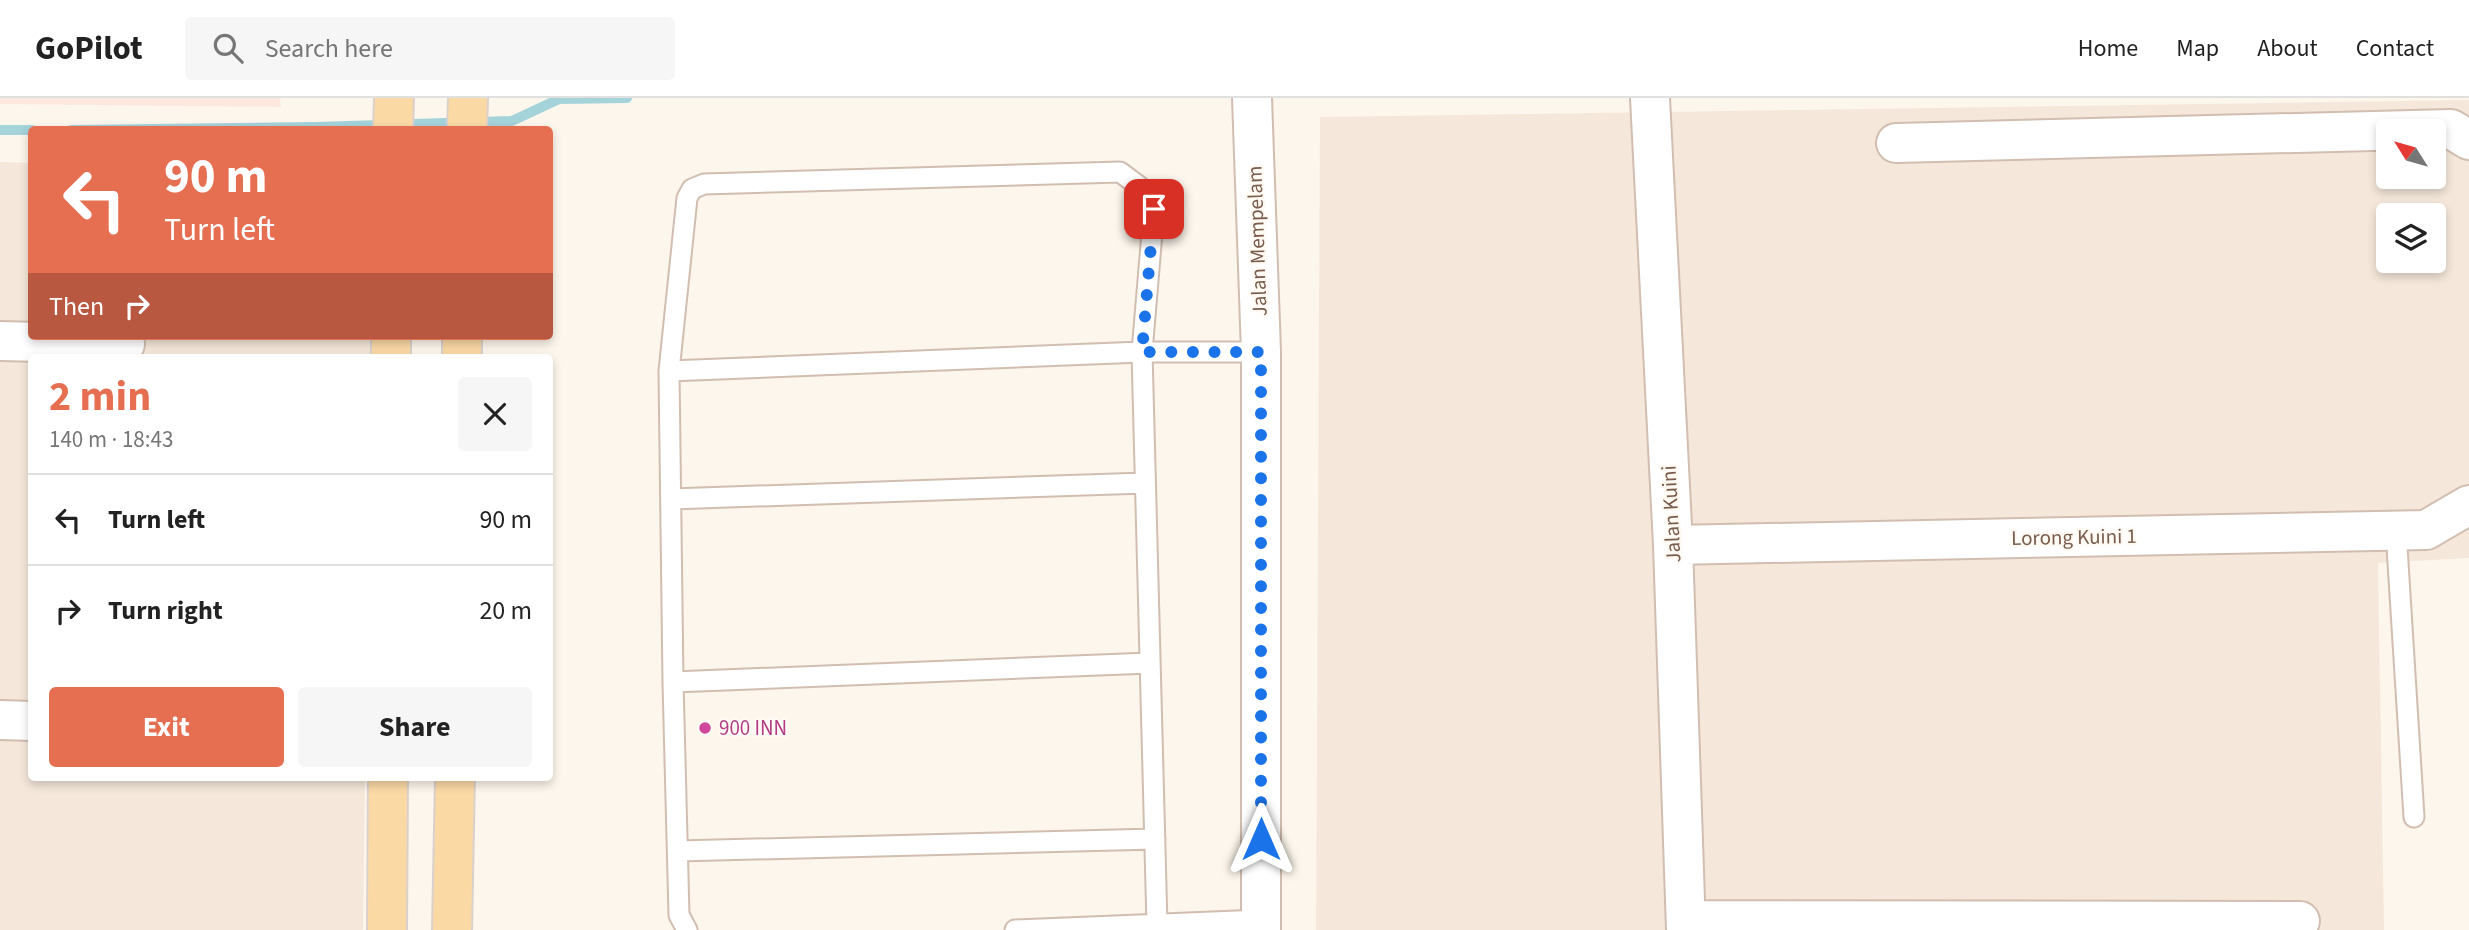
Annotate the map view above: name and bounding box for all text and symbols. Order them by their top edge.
search box [185,17,675,80]
text: GoPilot [35,25,143,72]
icon: search [209,29,247,67]
text: Search here [265,30,393,67]
text: Home [2078,31,2138,66]
text: Map [2176,31,2219,66]
text: About [2257,31,2318,66]
text: Contact [2356,31,2434,66]
north arrow [2376,119,2446,189]
map controls [2376,119,2446,273]
text: 90 m [164,142,268,212]
icon: left [49,154,140,245]
street label: Jalan Mempelam [1239,165,1275,317]
pin [1124,179,1184,239]
icon: arrive [1135,190,1173,228]
button: layers [2376,203,2446,273]
text: Turn left [164,207,275,253]
icon: right [118,287,156,325]
text: Then [49,288,104,325]
text: 2 min [49,367,151,427]
button: close [458,377,532,451]
text: 140 m · 18:43 [49,423,173,456]
street label: Jalan Kuini [1653,465,1689,563]
icon: left [49,501,87,539]
text: Turn left [108,501,205,538]
text: 90 m [479,501,532,538]
street label: Lorong Kuini 1 [2011,521,2137,553]
icon: right [49,592,87,630]
text: Turn right [108,592,223,629]
text: 20 m [479,592,532,629]
button: Exit [49,687,284,767]
button: Share [298,687,532,767]
place label: 900 INN [719,713,787,743]
marker: 900 INN [697,720,713,736]
position arrow [1224,802,1298,876]

